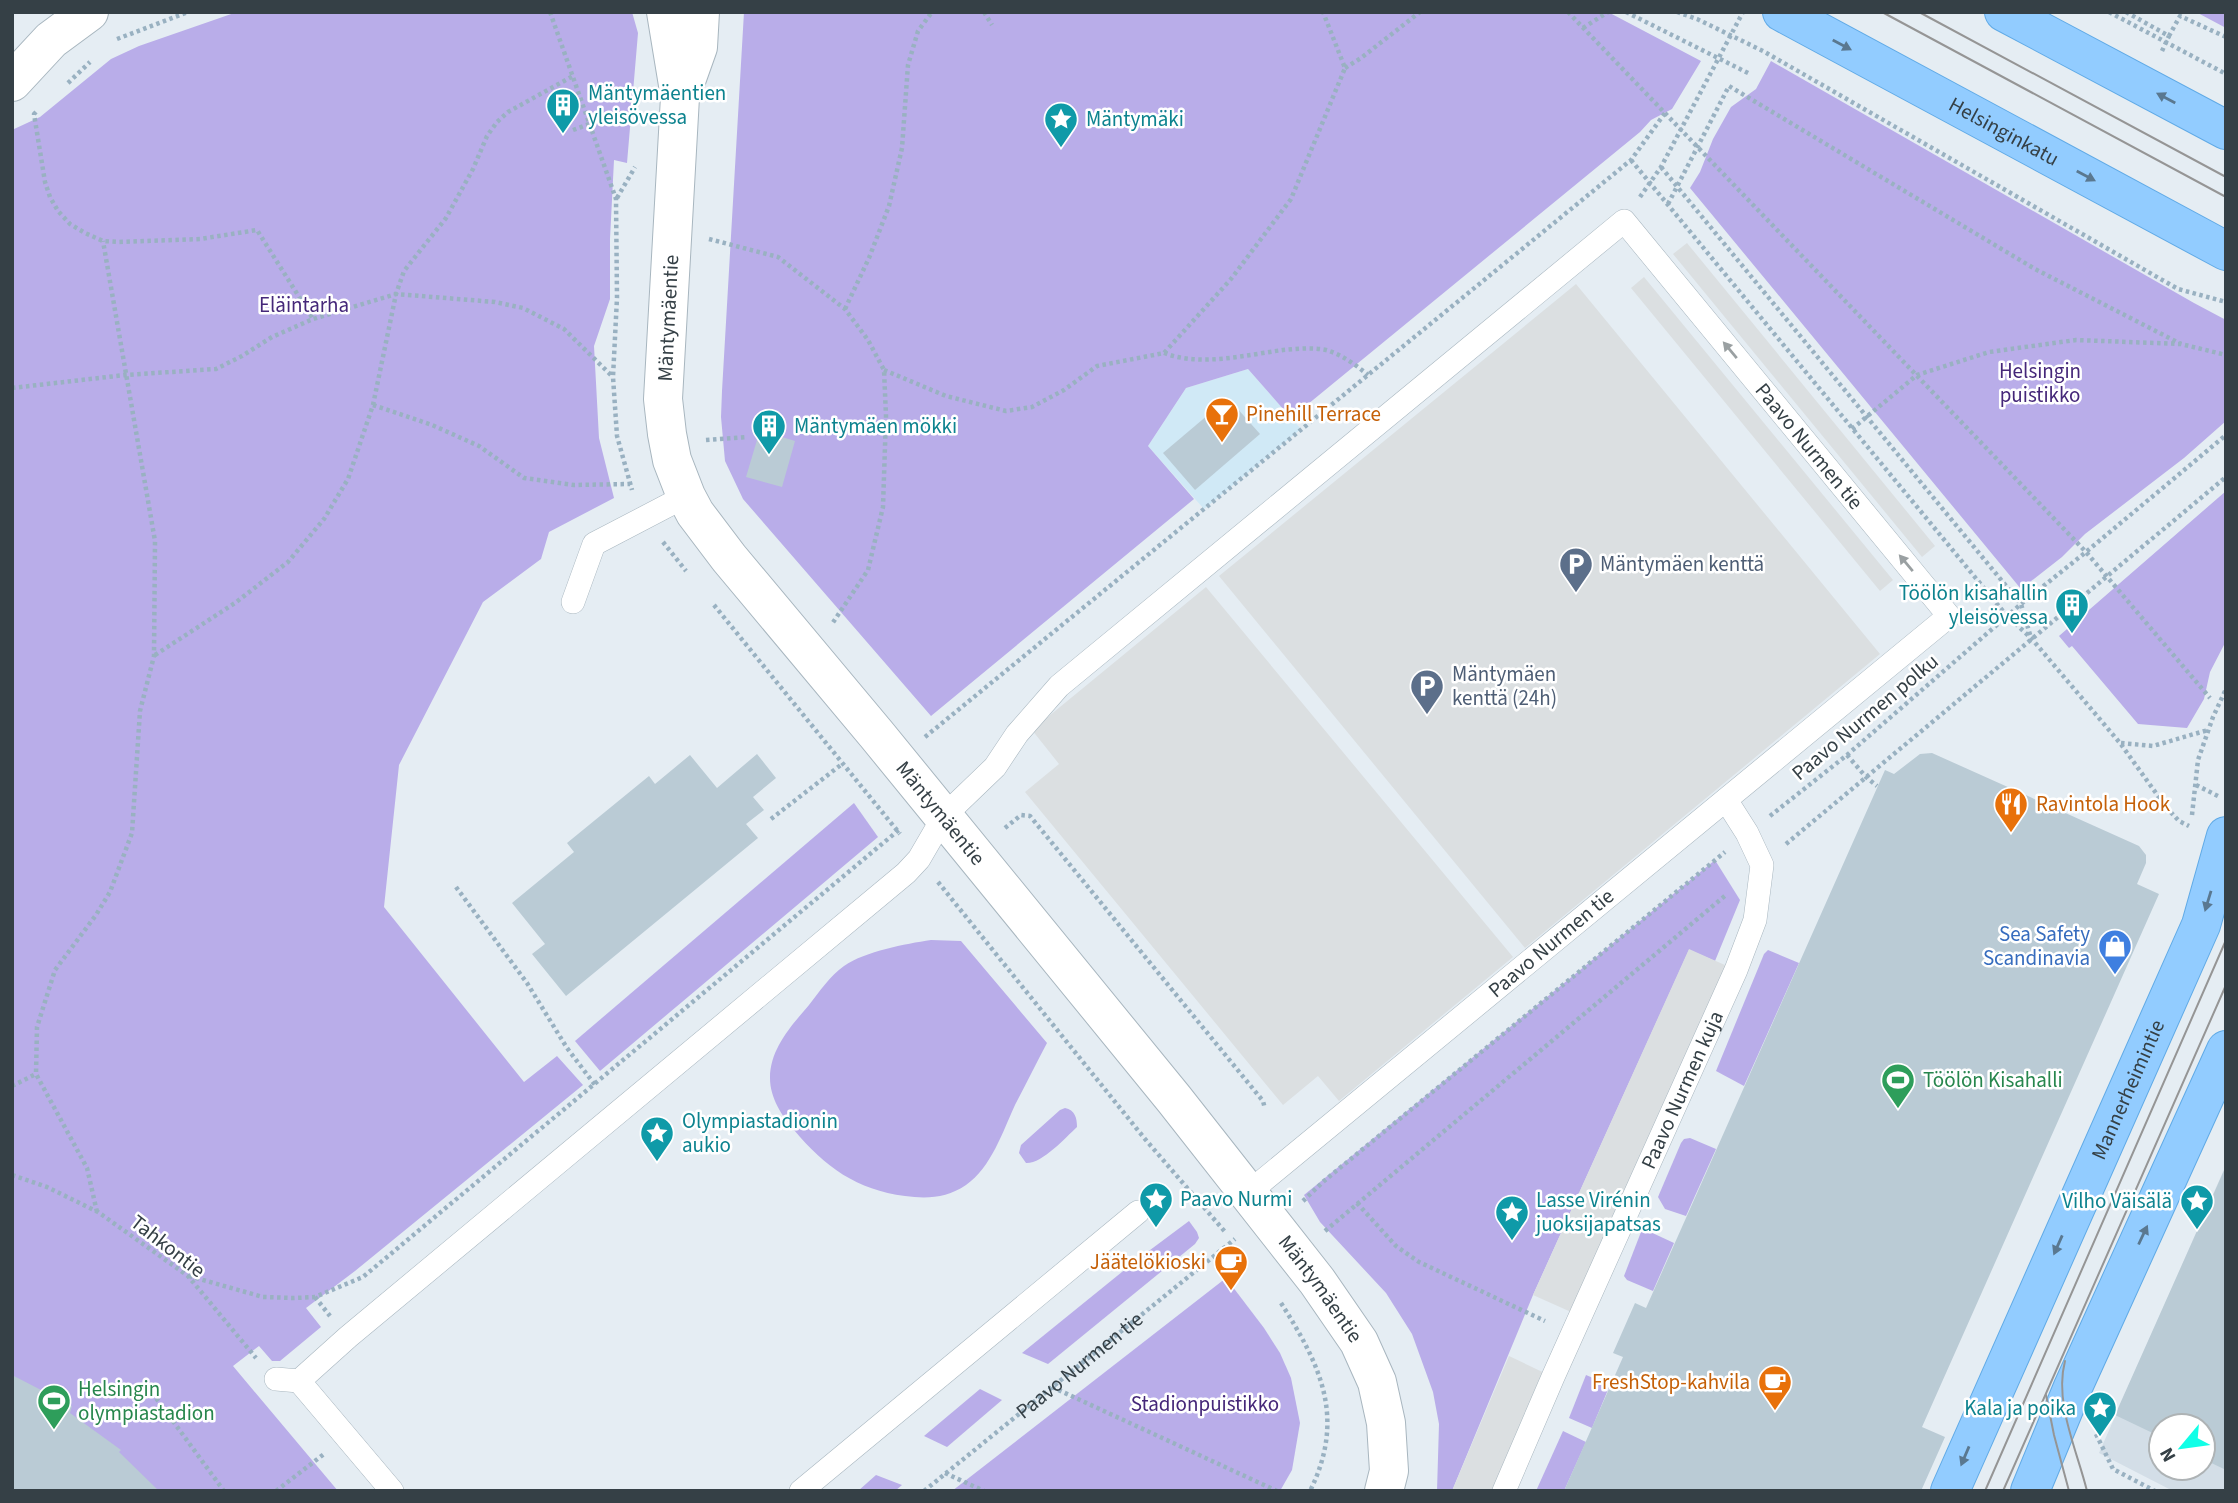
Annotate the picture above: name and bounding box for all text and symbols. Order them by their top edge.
one-way arrow [1833,38,1853,50]
place label: Mäntymäentien yleisövessa [588,78,726,132]
building icon: Mäntymäentien yleisövessa [544,86,582,135]
street label: Helsinginkatu [1943,89,2064,173]
one-way arrow [2156,92,2175,104]
place icon: Mäntymäki [1042,100,1080,149]
place label: Mäntymäki [1086,104,1184,134]
one-way arrow [2076,170,2096,182]
street label: Mäntymäentie [650,254,686,382]
park label: Eläintarha [259,290,349,320]
one-way arrow [1723,341,1738,358]
park label: Helsingin puistikko [1999,356,2081,410]
street label: Paavo Nurmen tie [1748,376,1870,516]
bar icon: Pinehill Terrace [1203,395,1241,444]
place label: Pinehill Terrace [1246,399,1381,429]
building icon: Mäntymäen mökki [750,407,788,456]
place label: Mäntymäen mökki [794,411,957,441]
parking icon: Mäntymäen kenttä [1557,545,1595,594]
place label: Mäntymäen kenttä [1600,549,1764,579]
one-way arrow [1899,554,1914,571]
place label: Töölön kisahallin yleisövessa [1899,578,2048,632]
building icon: Töölön kisahallin yleisövessa [2053,586,2091,635]
street label: Paavo Nurmen polku [1785,647,1945,787]
place label: Mäntymäen kenttä (24h) [1452,659,1557,713]
parking icon: Mäntymäen kenttä (24h) [1408,667,1446,716]
street label: Mäntymäentie [889,754,992,872]
restaurant icon: Ravintola Hook [1992,785,2030,834]
place label: Ravintola Hook [2036,789,2171,819]
street label: Paavo Nurmen tie [1482,881,1620,1005]
one-way arrow [2202,891,2212,912]
place label: Sea Safety Scandinavia [1983,919,2090,973]
shop icon: Sea Safety Scandinavia [2096,927,2134,976]
street label: Paavo Nurmen kuja [1633,1006,1731,1174]
street label: Mannerheimintie [2084,1015,2172,1165]
sports icon: Töölön Kisahalli [1879,1061,1917,1110]
place label: Töölön Kisahalli [1923,1065,2063,1095]
place label: Olympiastadionin aukio [682,1106,838,1160]
place icon: Olympiastadionin aukio [638,1114,676,1163]
place icon: Paavo Nurmi [1137,1180,1175,1229]
place icon: Vilho Väisälä [2178,1182,2216,1231]
place label: Paavo Nurmi [1180,1184,1292,1214]
place label: Lasse Virénin juoksijapatsas [1535,1185,1661,1239]
place label: Vilho Väisälä [2062,1186,2172,1216]
place icon: Lasse Virénin juoksijapatsas [1493,1193,1531,1242]
street label: Tahkontie [124,1207,212,1285]
one-way arrow [2137,1225,2149,1245]
street label: Mäntymäentie [1271,1228,1370,1349]
one-way arrow [2052,1234,2063,1255]
cafe icon: Jäätelökioski [1212,1243,1250,1292]
place label: Jäätelökioski [1090,1247,1206,1277]
street label: Paavo Nurmen tie [1009,1304,1149,1426]
cafe icon: FreshStop-kahvila [1756,1363,1794,1412]
place label: FreshStop-kahvila [1592,1367,1750,1397]
place label: Helsingin olympiastadion [78,1374,215,1428]
sports icon: Helsingin olympiastadion [35,1382,73,1431]
park label: Stadionpuistikko [1131,1389,1279,1419]
place icon: Kala ja poika [2081,1389,2119,1438]
place label: Kala ja poika [1964,1393,2076,1423]
north arrow [2147,1412,2217,1482]
text: N [2154,1442,2183,1467]
one-way arrow [1959,1445,1970,1466]

